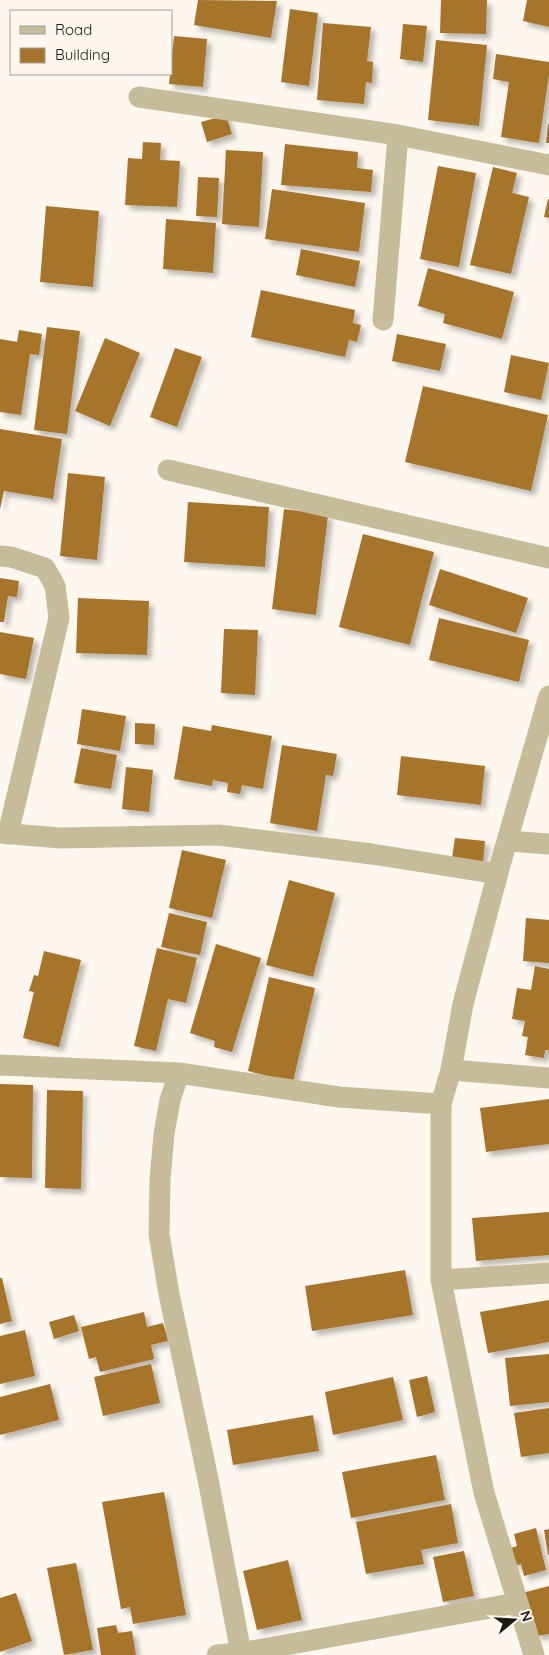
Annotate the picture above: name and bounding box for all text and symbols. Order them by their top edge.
legend [10,10,172,75]
text: Road [55,20,92,39]
text: Building [55,45,110,64]
north arrow [489,1595,539,1645]
text: N [516,1608,537,1624]

